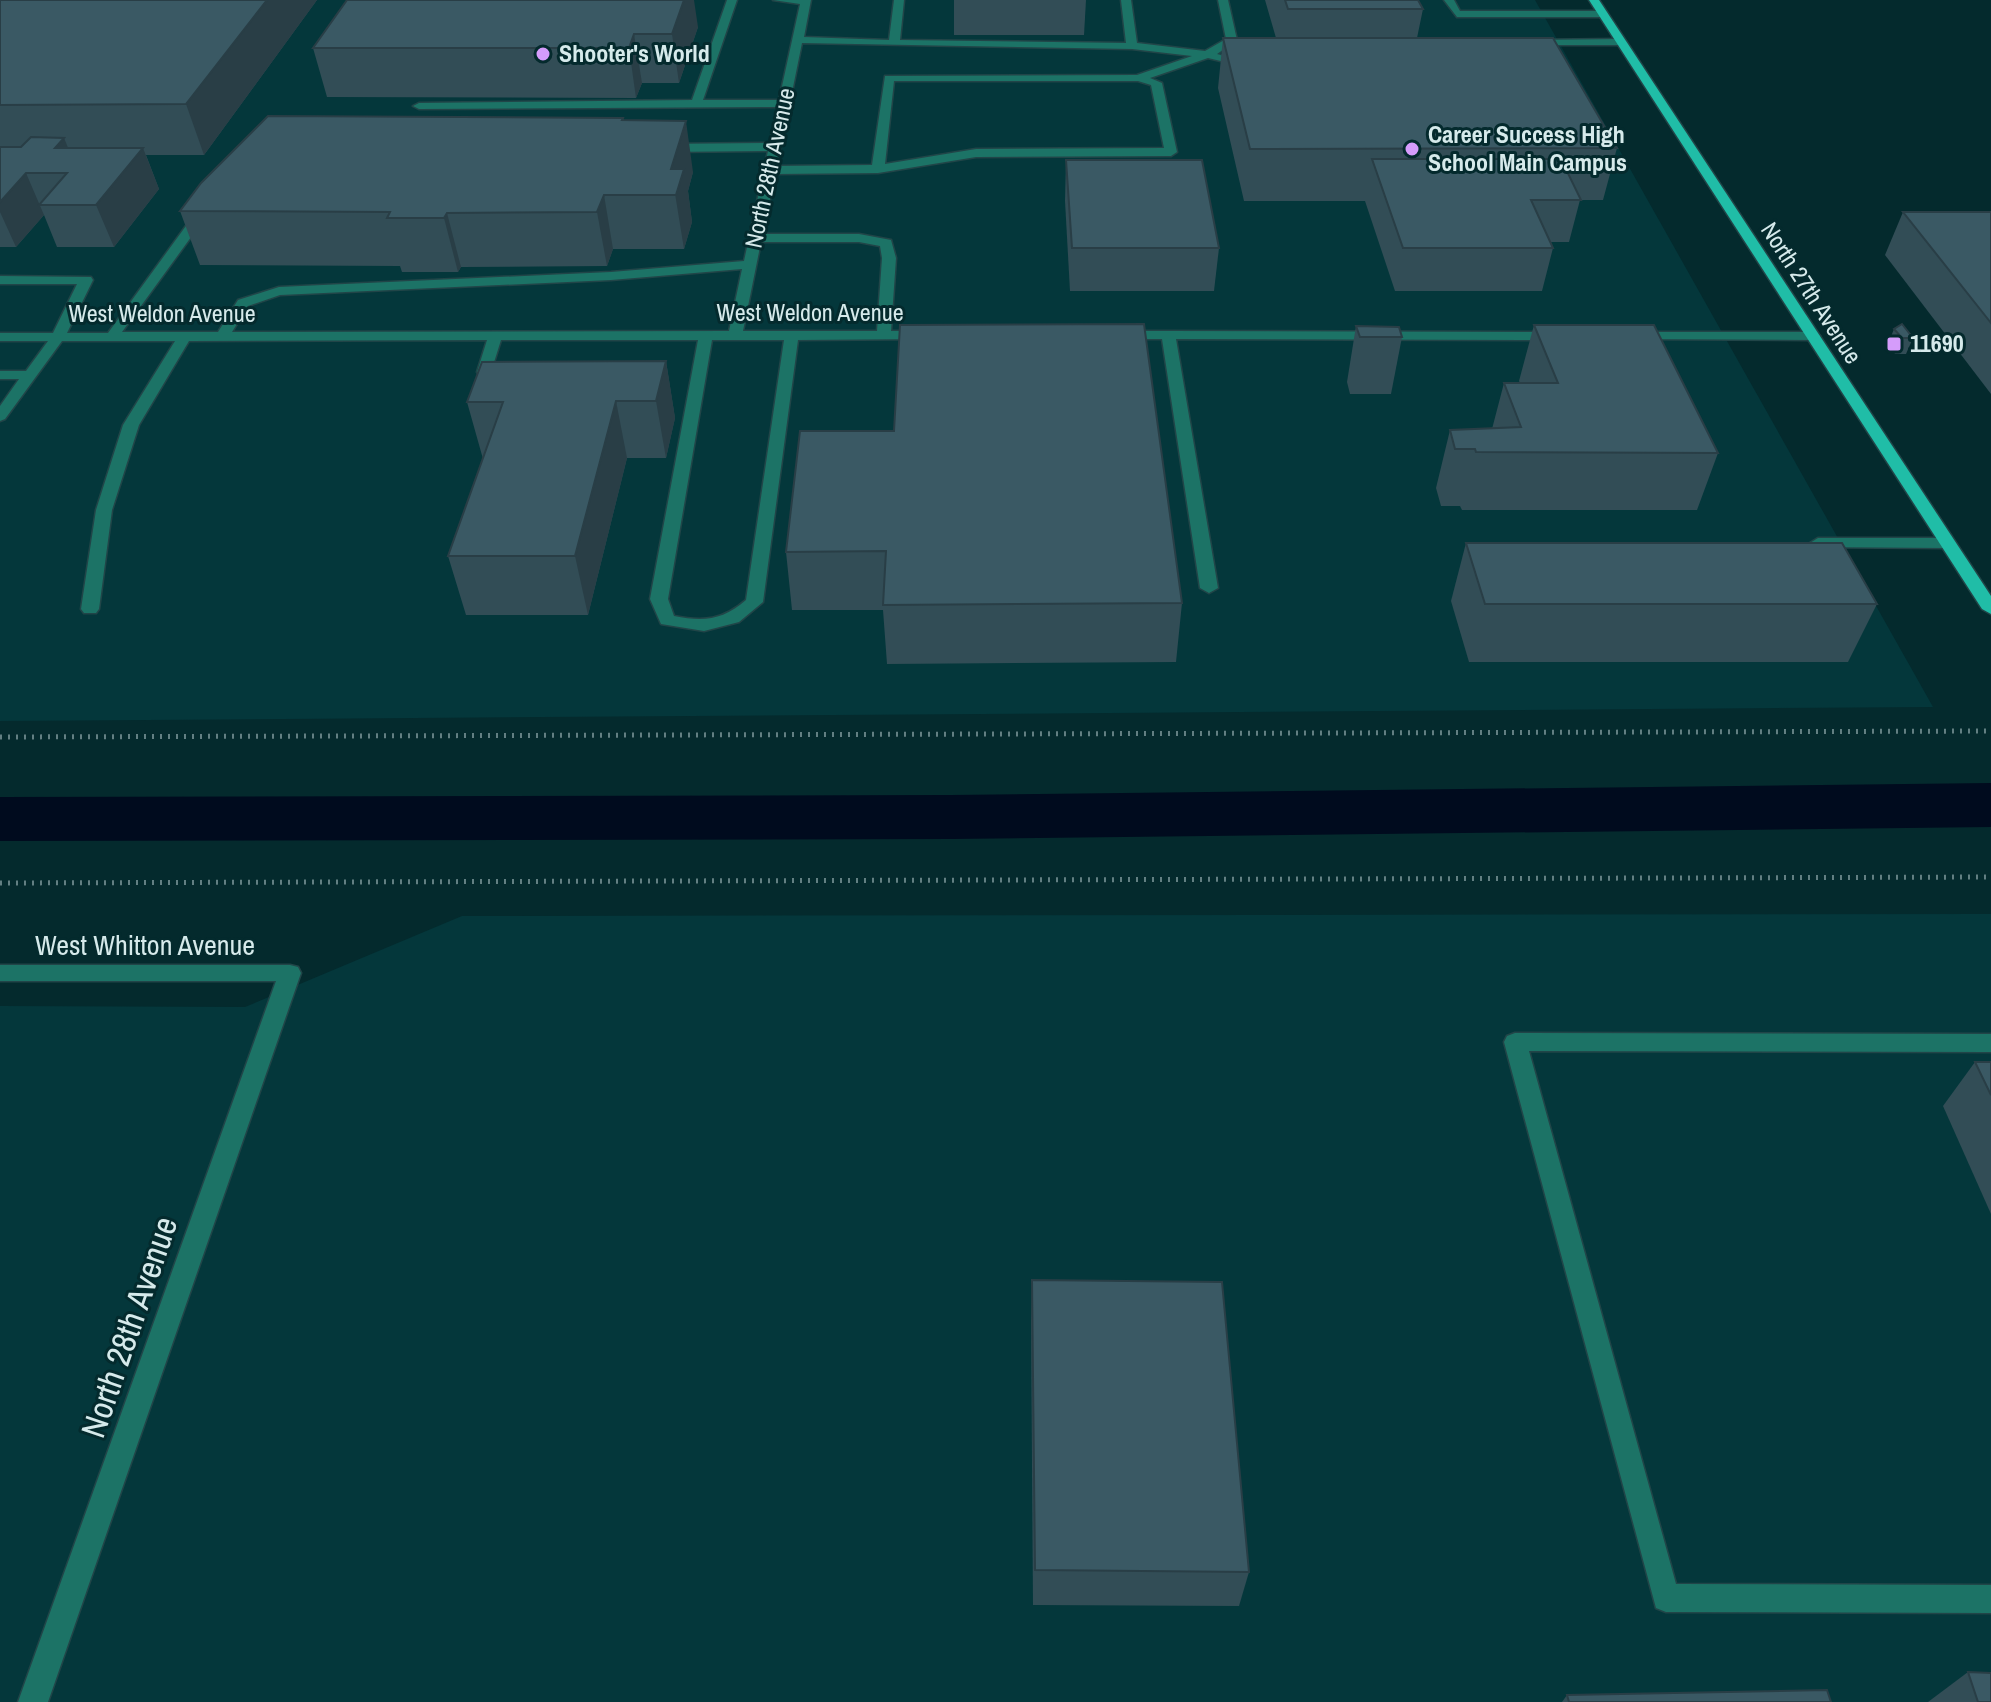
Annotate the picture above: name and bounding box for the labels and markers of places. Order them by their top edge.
place label: Shooter's World [559,37,710,69]
marker: Shooter's World [534,45,552,63]
place label: Career Success High School Main Campus [1428,118,1627,178]
marker: Career Success High School Main Campus [1403,140,1421,158]
place label: 11690 [1910,327,1964,359]
marker: 11690 [1885,335,1903,353]

